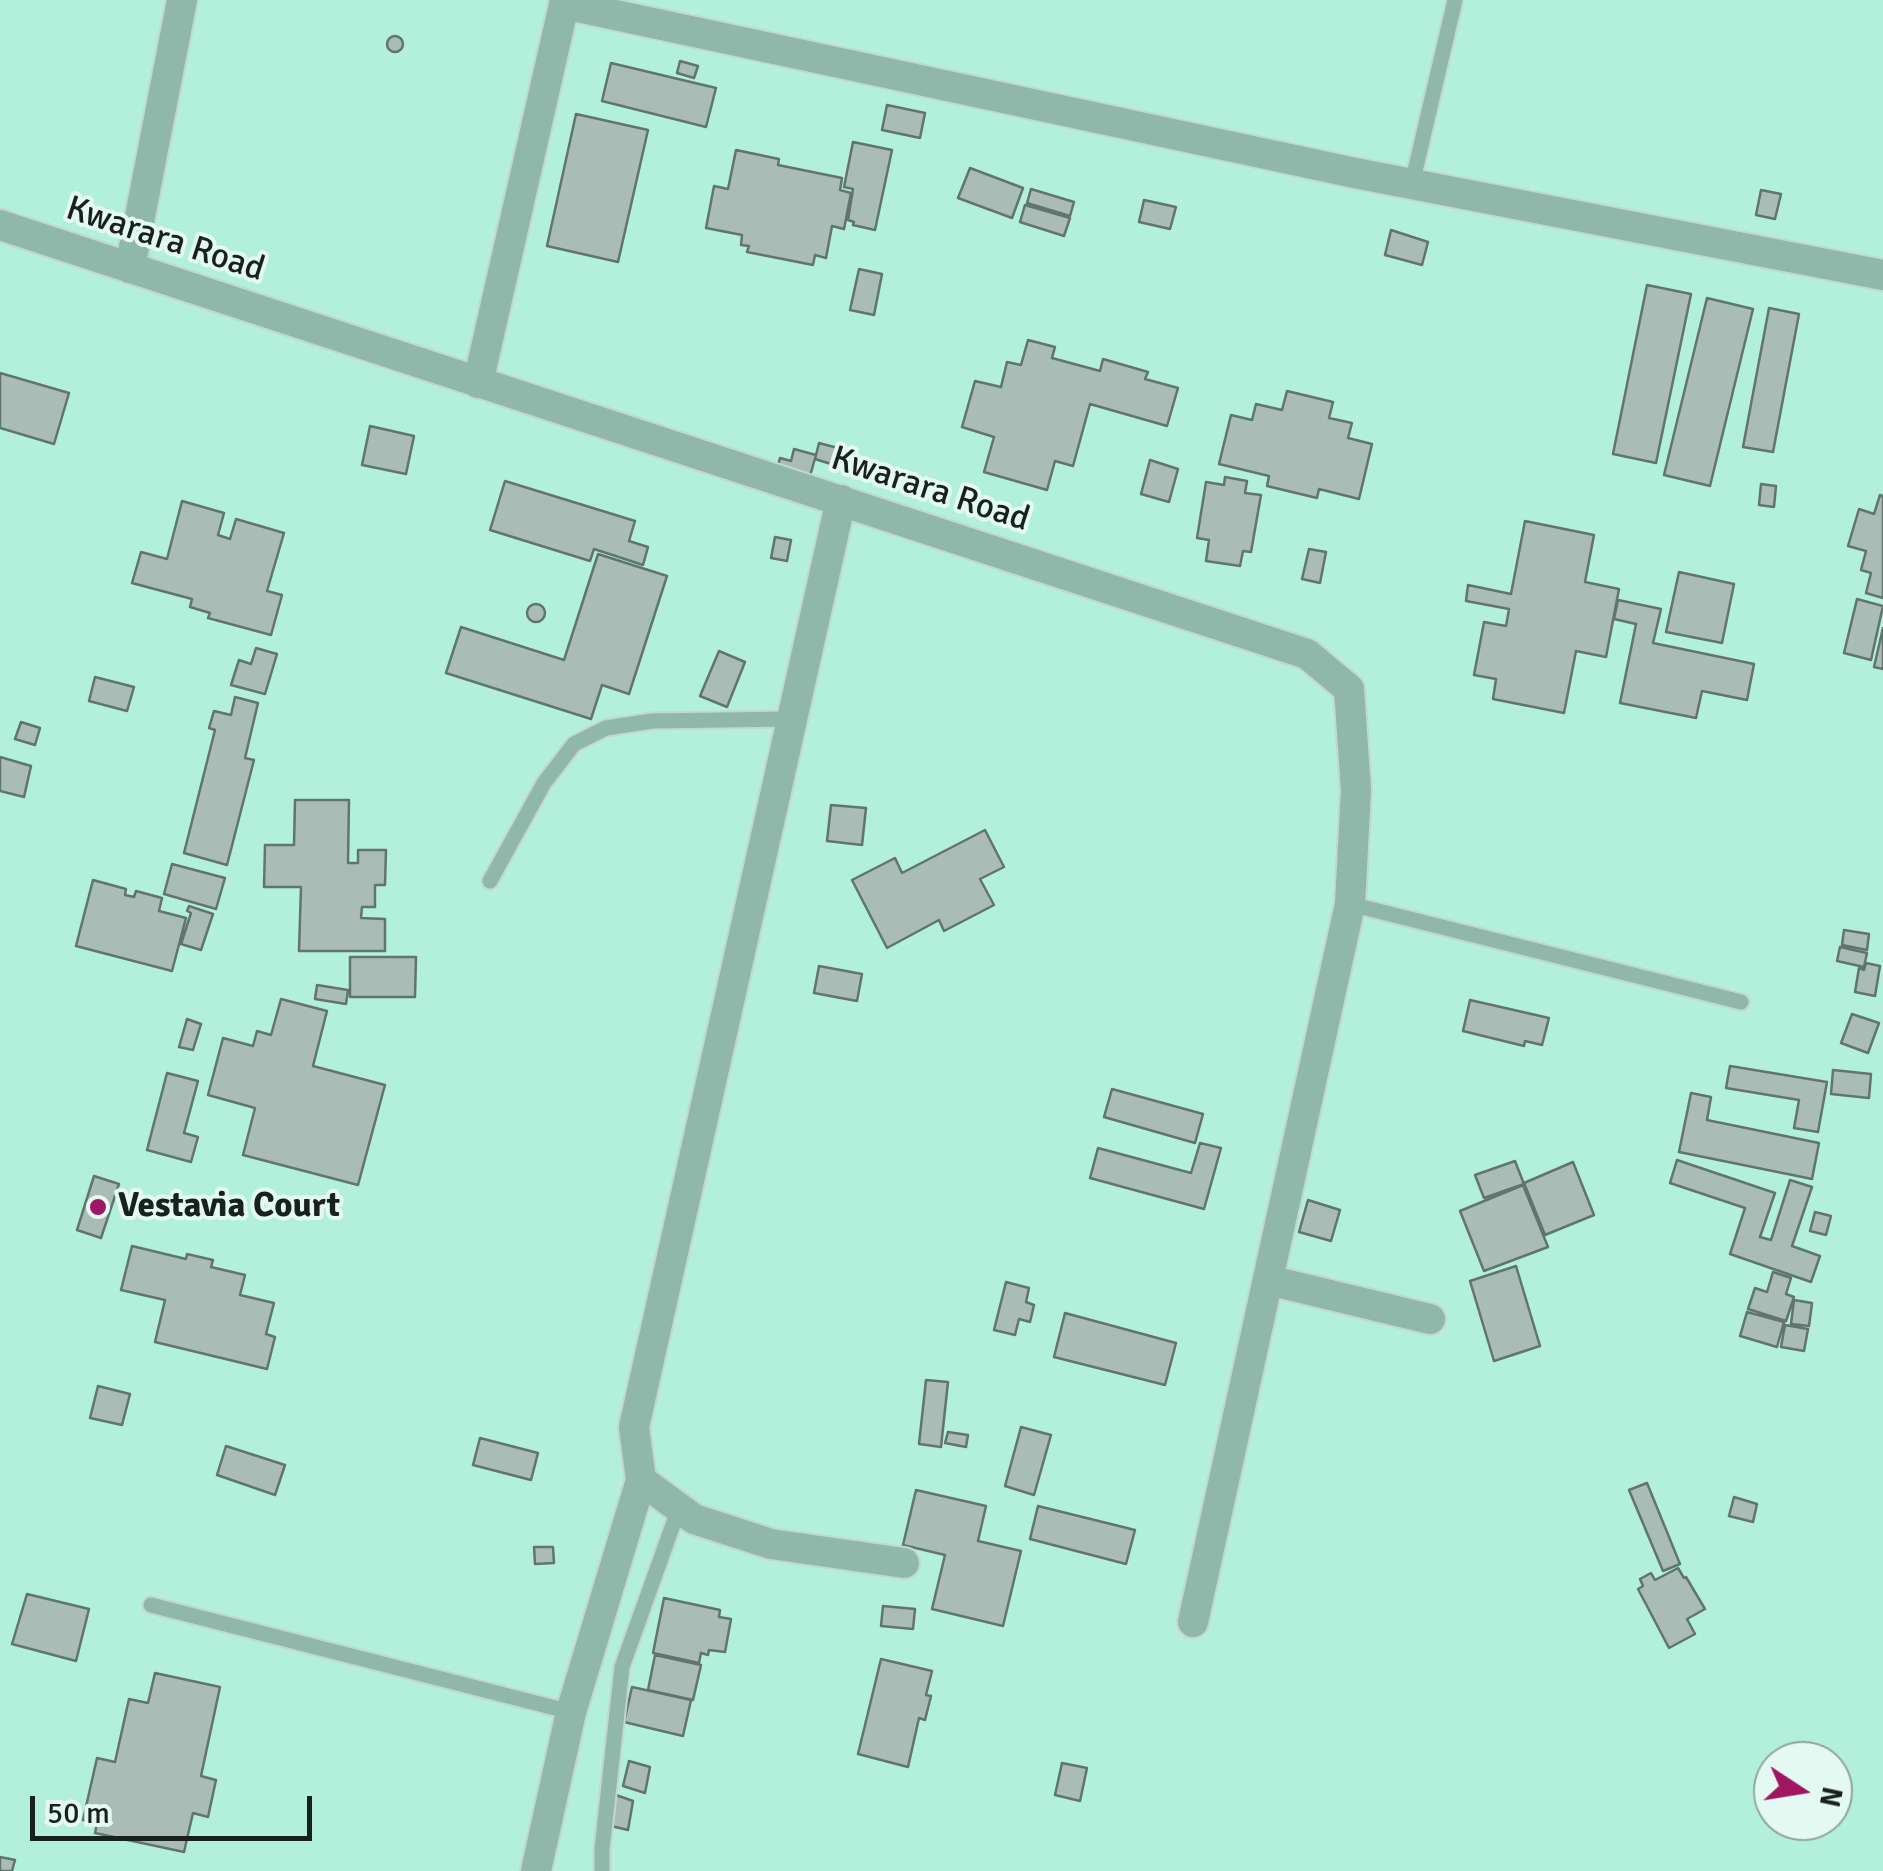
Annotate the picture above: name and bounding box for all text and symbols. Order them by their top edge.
street label: Kwarara Road [60,188,270,292]
street label: Kwarara Road [825,438,1035,542]
place label: Vestavia Court [118,1186,340,1228]
marker: Vestavia Court [87,1196,109,1218]
north arrow [1753,1741,1853,1841]
scale bar [35,1776,318,1838]
text: N [1812,1784,1849,1810]
text: 50 m [47,1795,110,1832]

